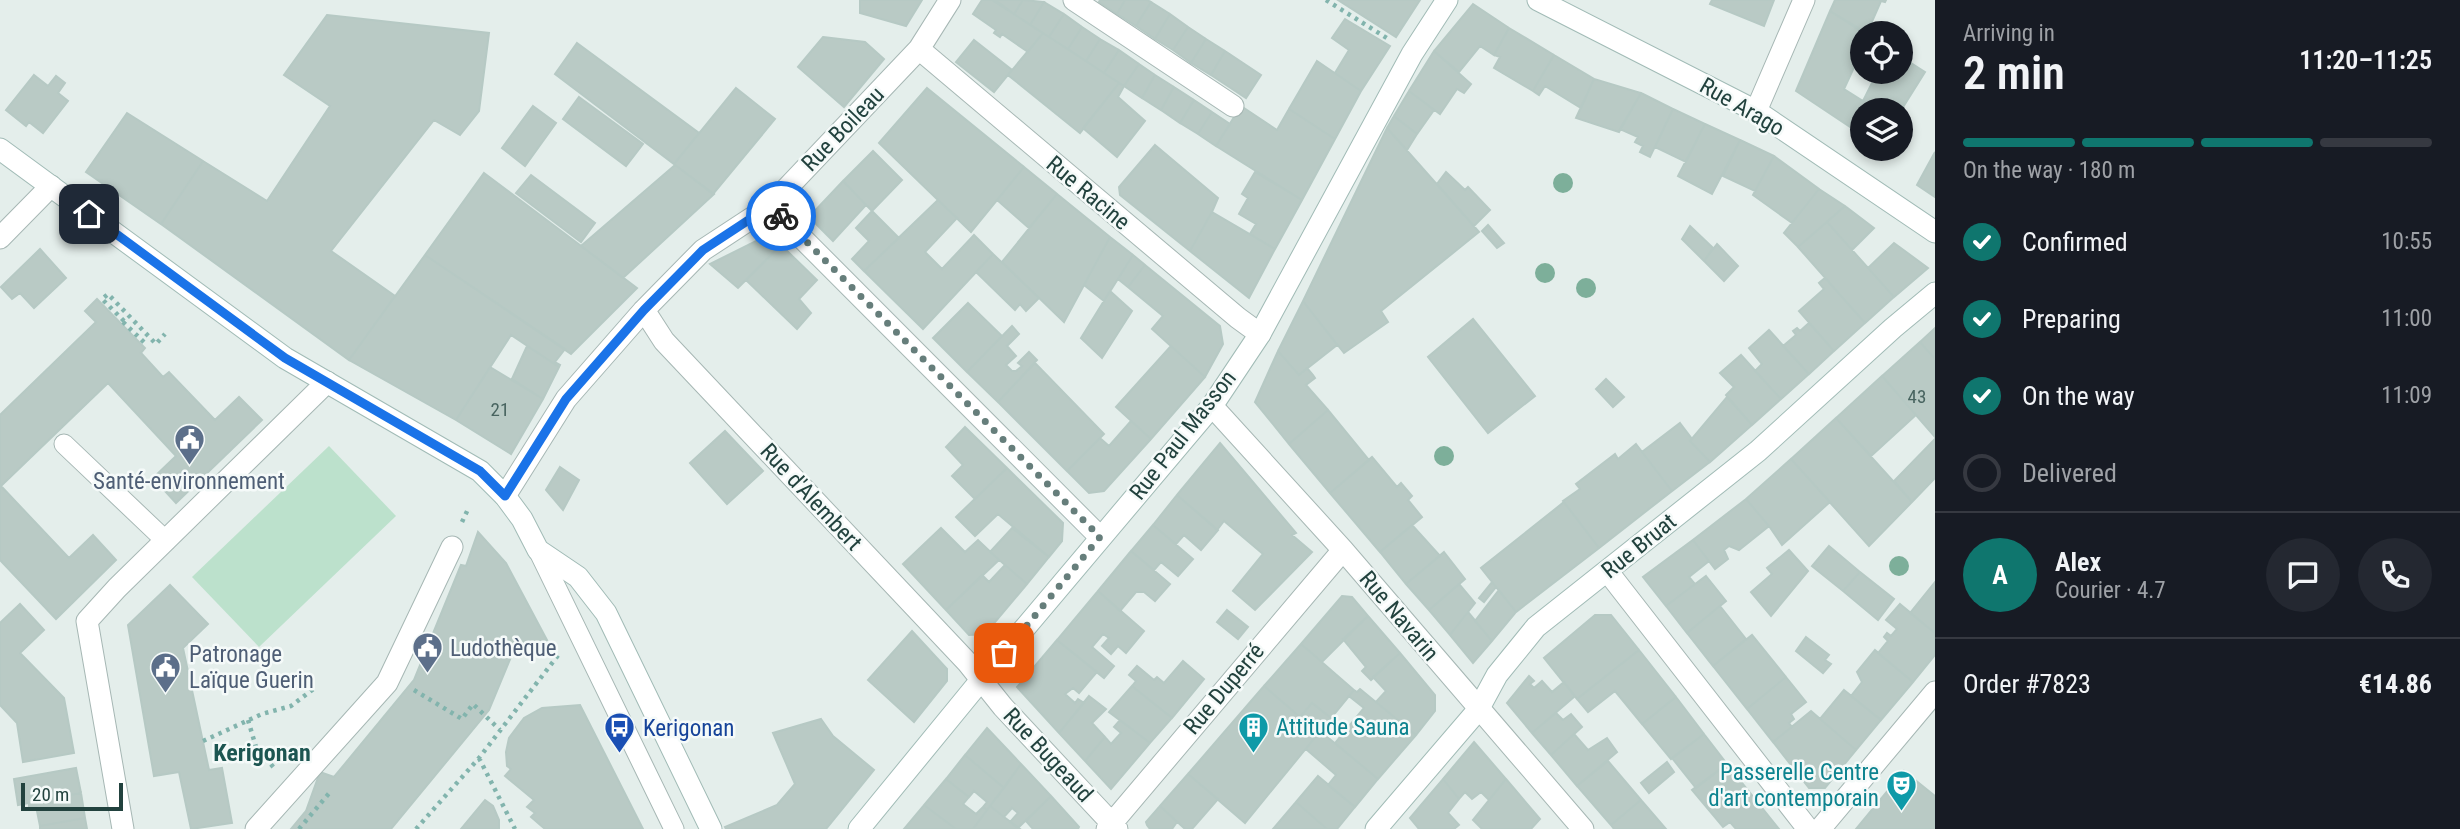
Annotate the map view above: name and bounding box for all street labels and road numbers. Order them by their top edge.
street label: Rue Arago [1695,72,1789,142]
street label: Rue Boileau [796,81,890,177]
street label: Rue Racine [1041,150,1135,236]
street label: Rue Paul Masson [1124,365,1242,505]
street label: Rue d'Alembert [755,438,867,556]
street label: Rue Bruat [1596,508,1682,584]
street label: Rue Navarin [1354,566,1444,666]
street label: Rue Duperré [1178,638,1270,740]
street label: Rue Bugeaud [998,702,1098,808]

